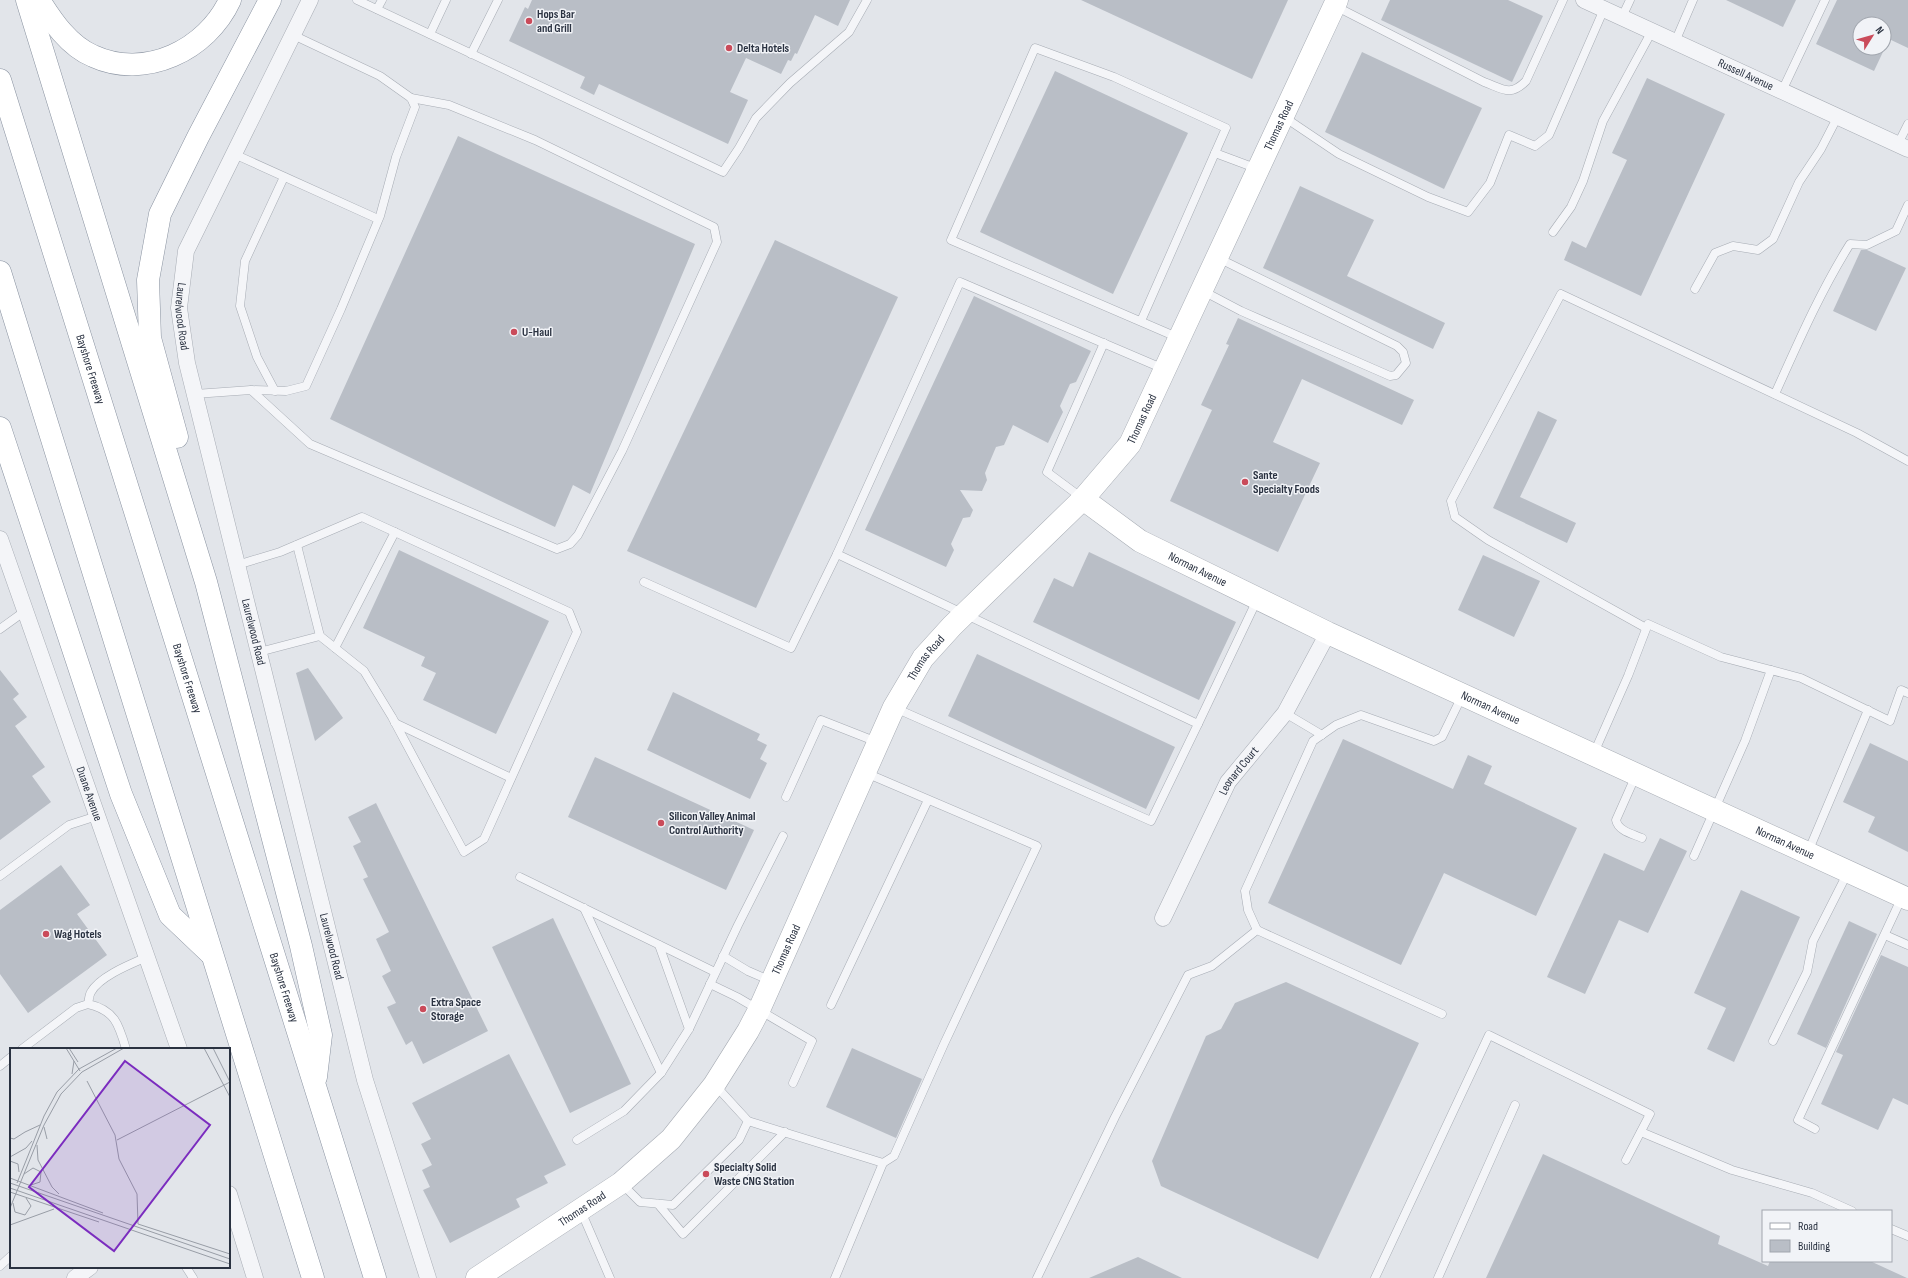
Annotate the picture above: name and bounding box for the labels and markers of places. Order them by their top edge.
place label: Hops Bar and Grill [537,7,575,36]
marker: Hops Bar and Grill [524,16,534,26]
place label: Delta Hotels [737,41,790,56]
marker: Delta Hotels [724,43,734,53]
place label: U-Haul [522,325,552,340]
marker: U-Haul [509,327,519,337]
place label: Sante Specialty Foods [1253,468,1320,497]
marker: Sante Specialty Foods [1240,477,1250,487]
place label: Silicon Valley Animal Control Authority [669,809,755,838]
marker: Silicon Valley Animal Control Authority [656,818,666,828]
place label: Wag Hotels [54,927,102,942]
marker: Wag Hotels [41,929,51,939]
place label: Extra Space Storage [431,995,481,1024]
marker: Extra Space Storage [418,1004,428,1014]
place label: Specialty Solid Waste CNG Station [714,1160,794,1189]
marker: Specialty Solid Waste CNG Station [701,1169,711,1179]

